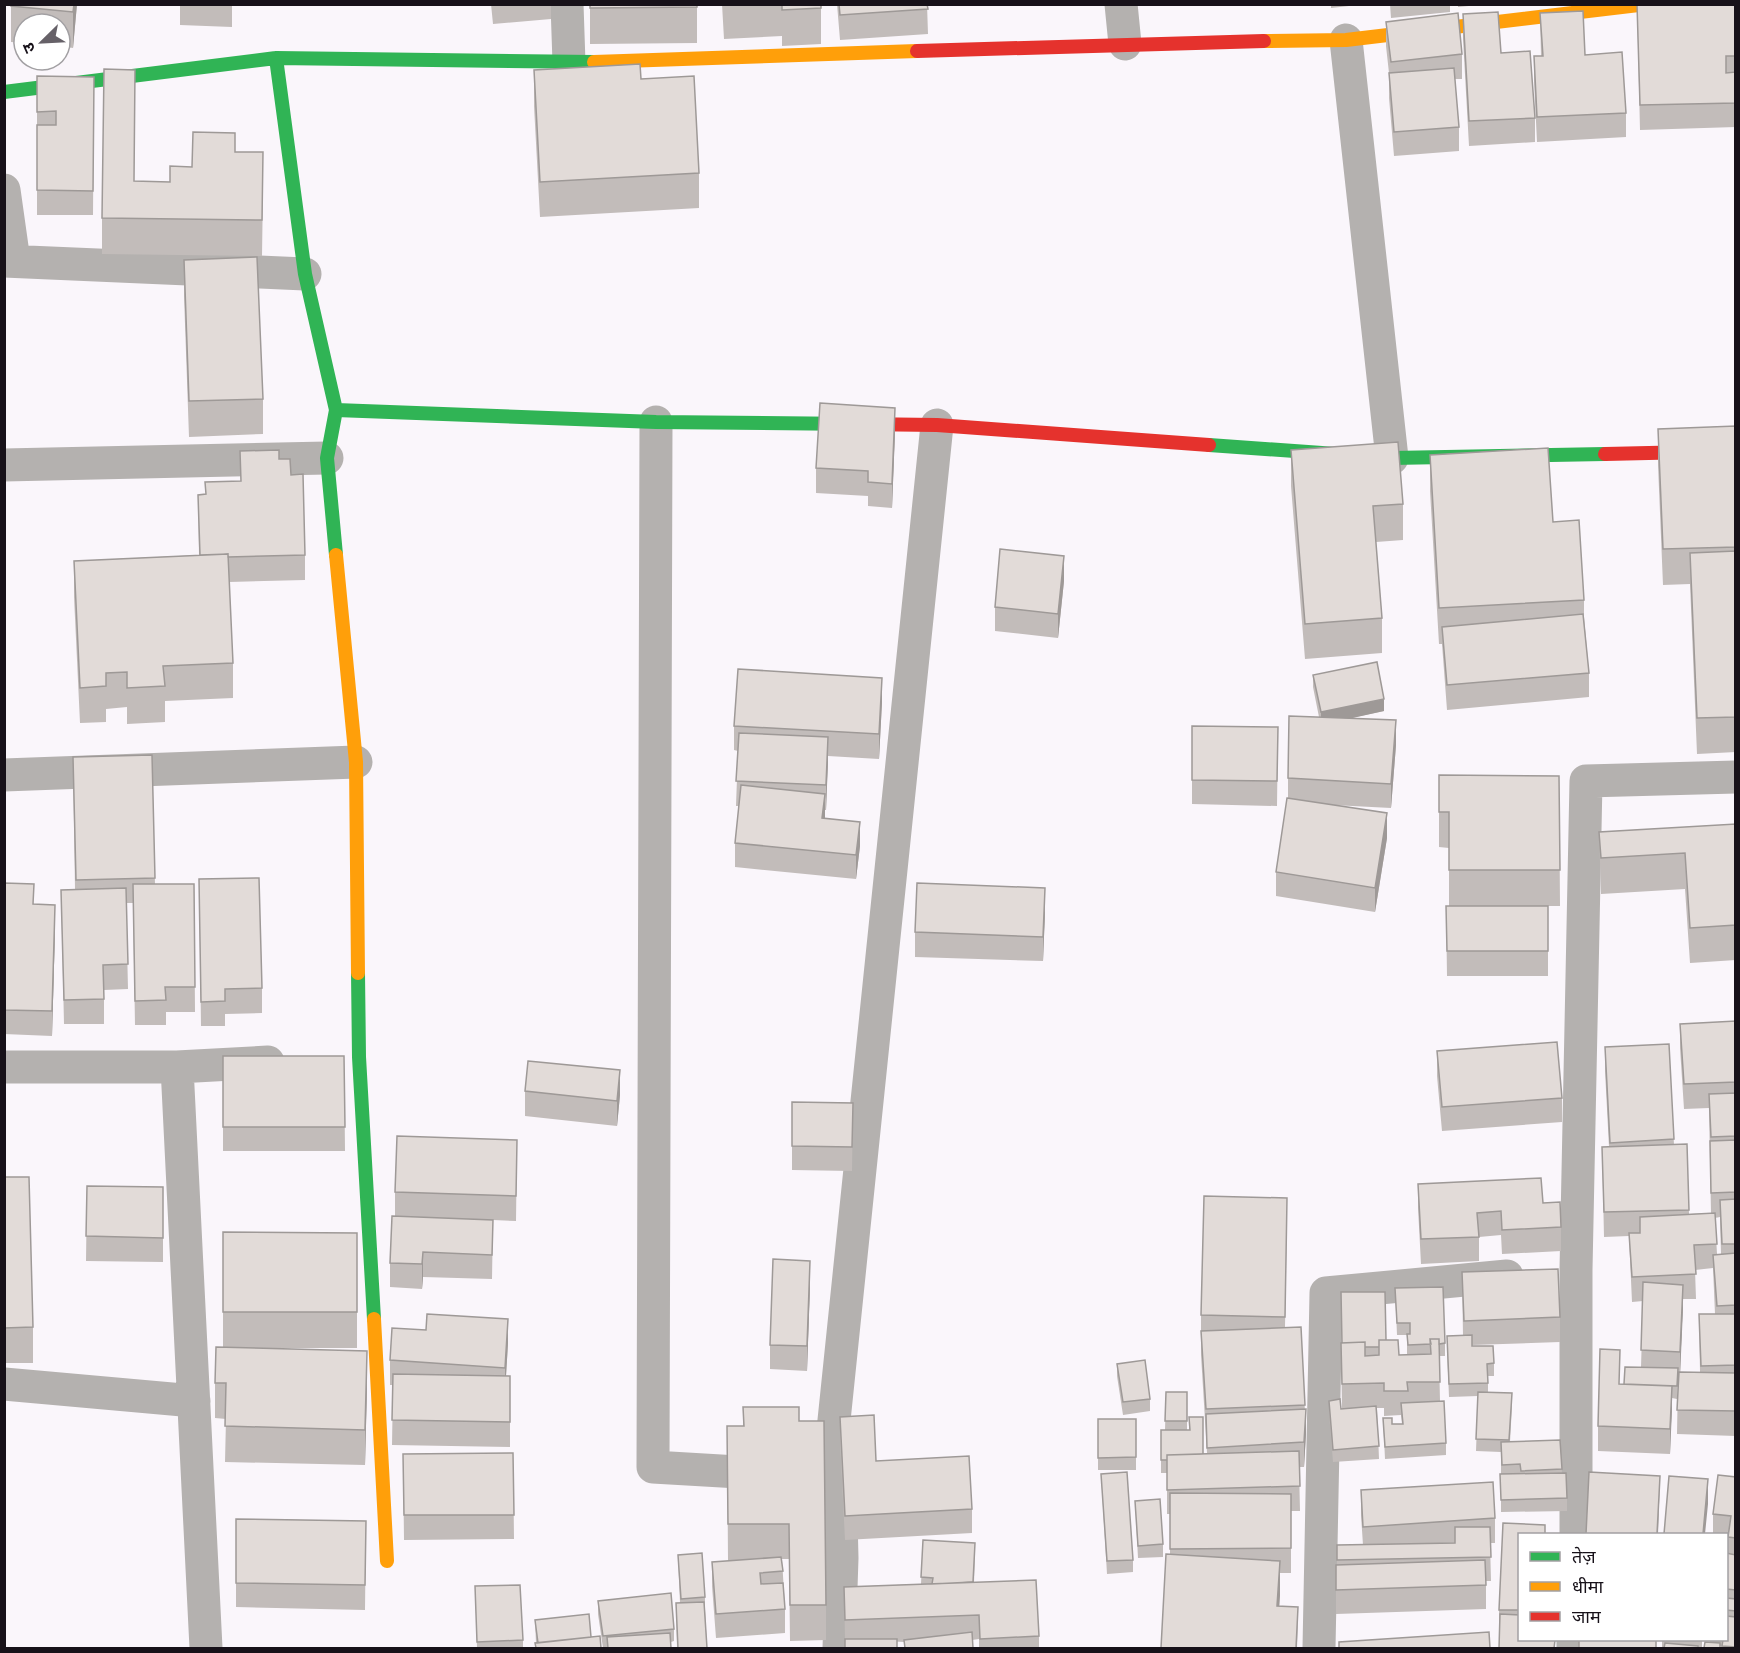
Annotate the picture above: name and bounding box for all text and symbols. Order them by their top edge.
north arrow [12,12,72,72]
text: उ [17,39,40,56]
legend [1518,1533,1728,1641]
text: तेज़ [1572,1545,1596,1569]
text: धीमा [1572,1575,1603,1599]
text: जाम [1572,1605,1602,1629]

